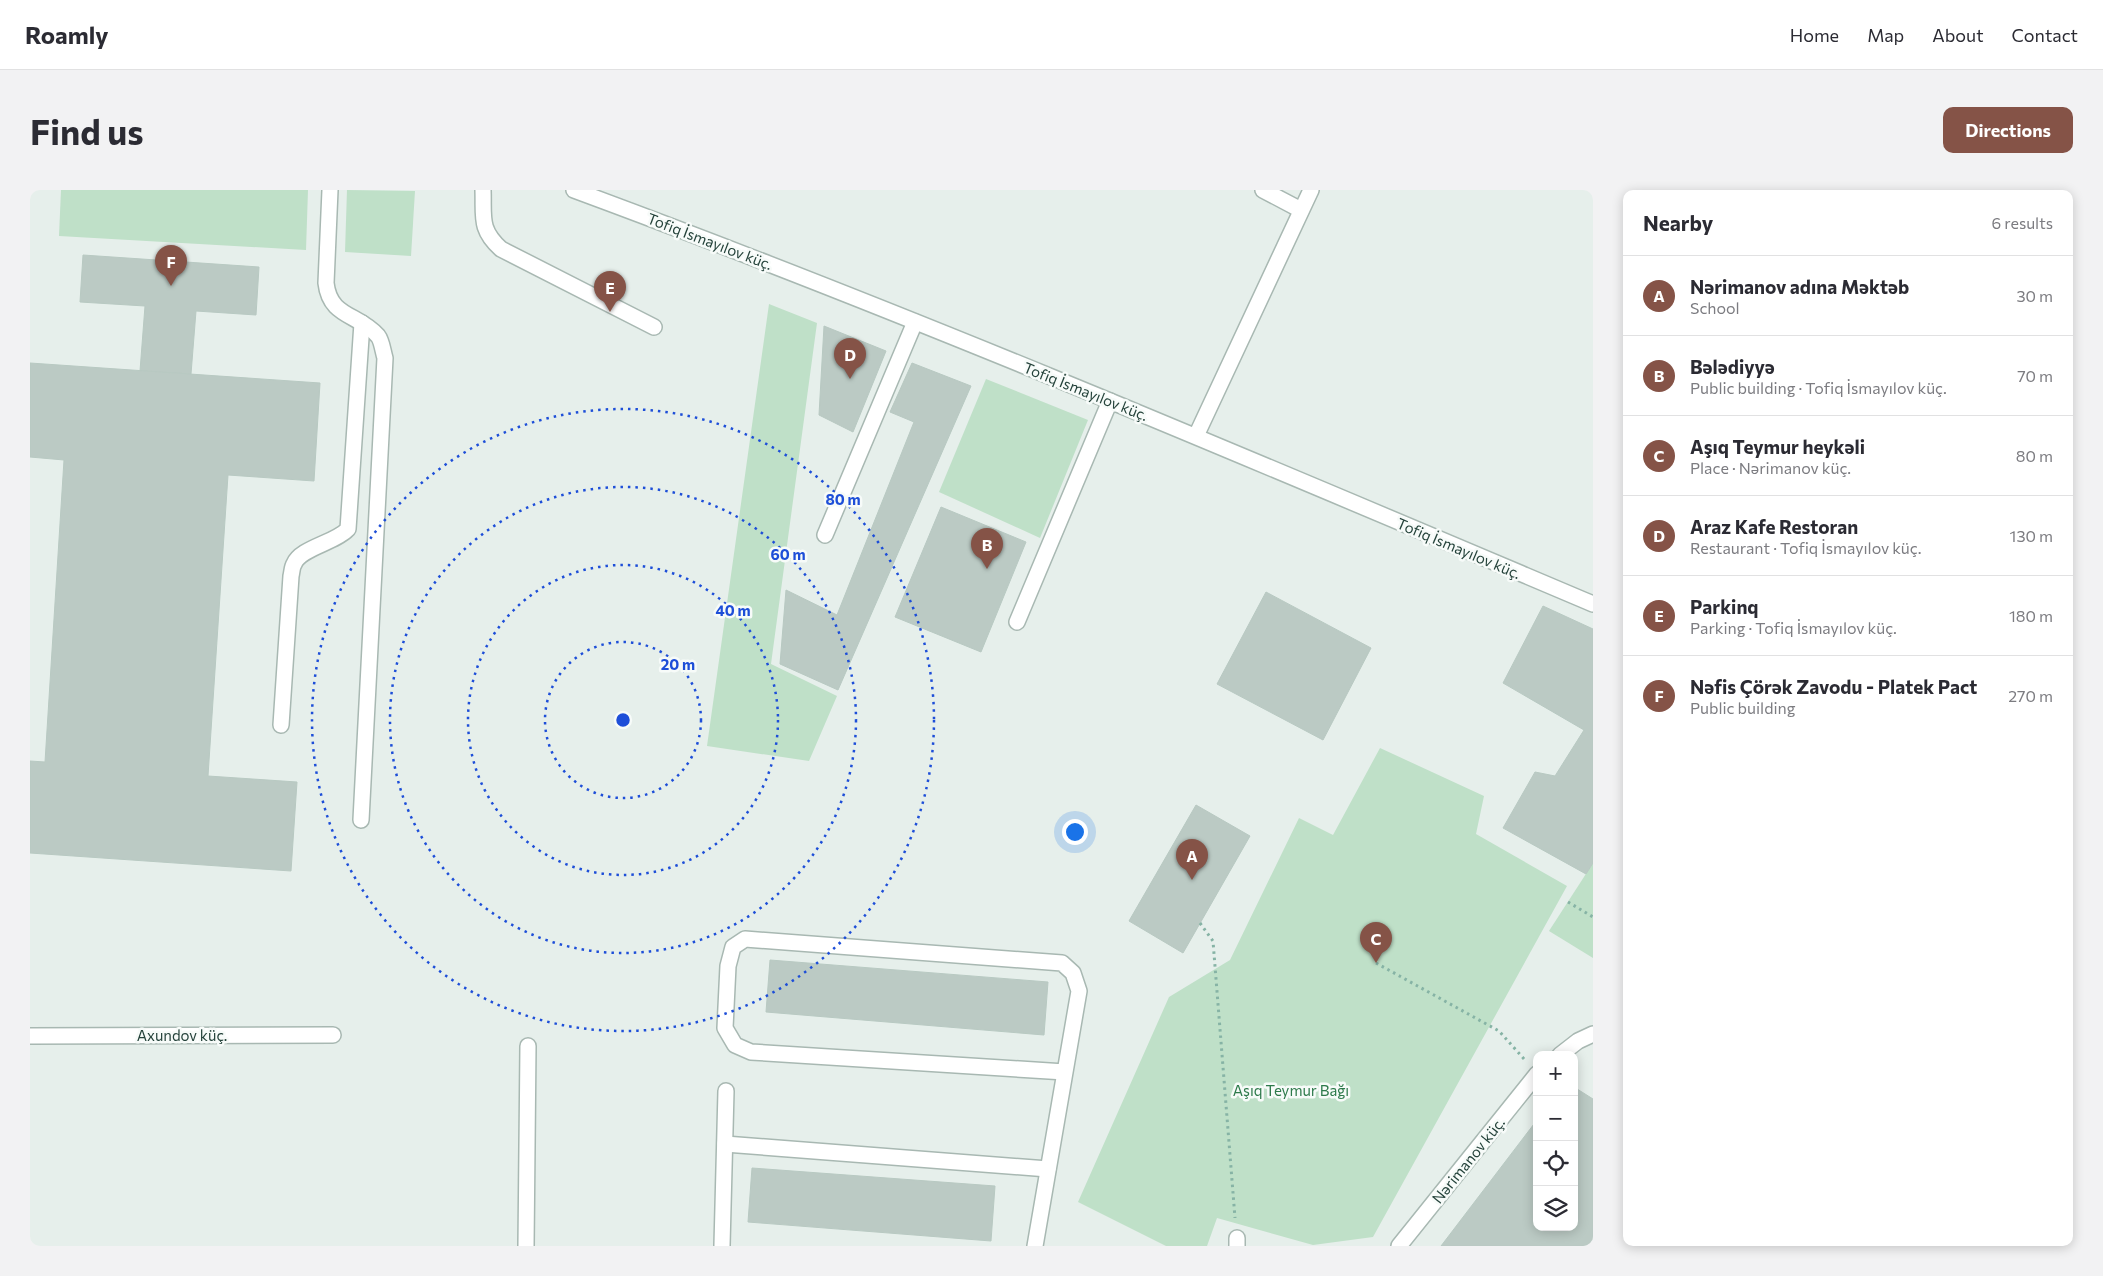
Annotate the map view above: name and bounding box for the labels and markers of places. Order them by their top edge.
pin: F [155,245,187,286]
pin: E [594,271,626,312]
pin: D [834,338,866,379]
pin: B [971,528,1003,569]
centre of rings [614,711,632,729]
pin: A [1176,839,1208,880]
pin: C [1360,922,1392,963]

